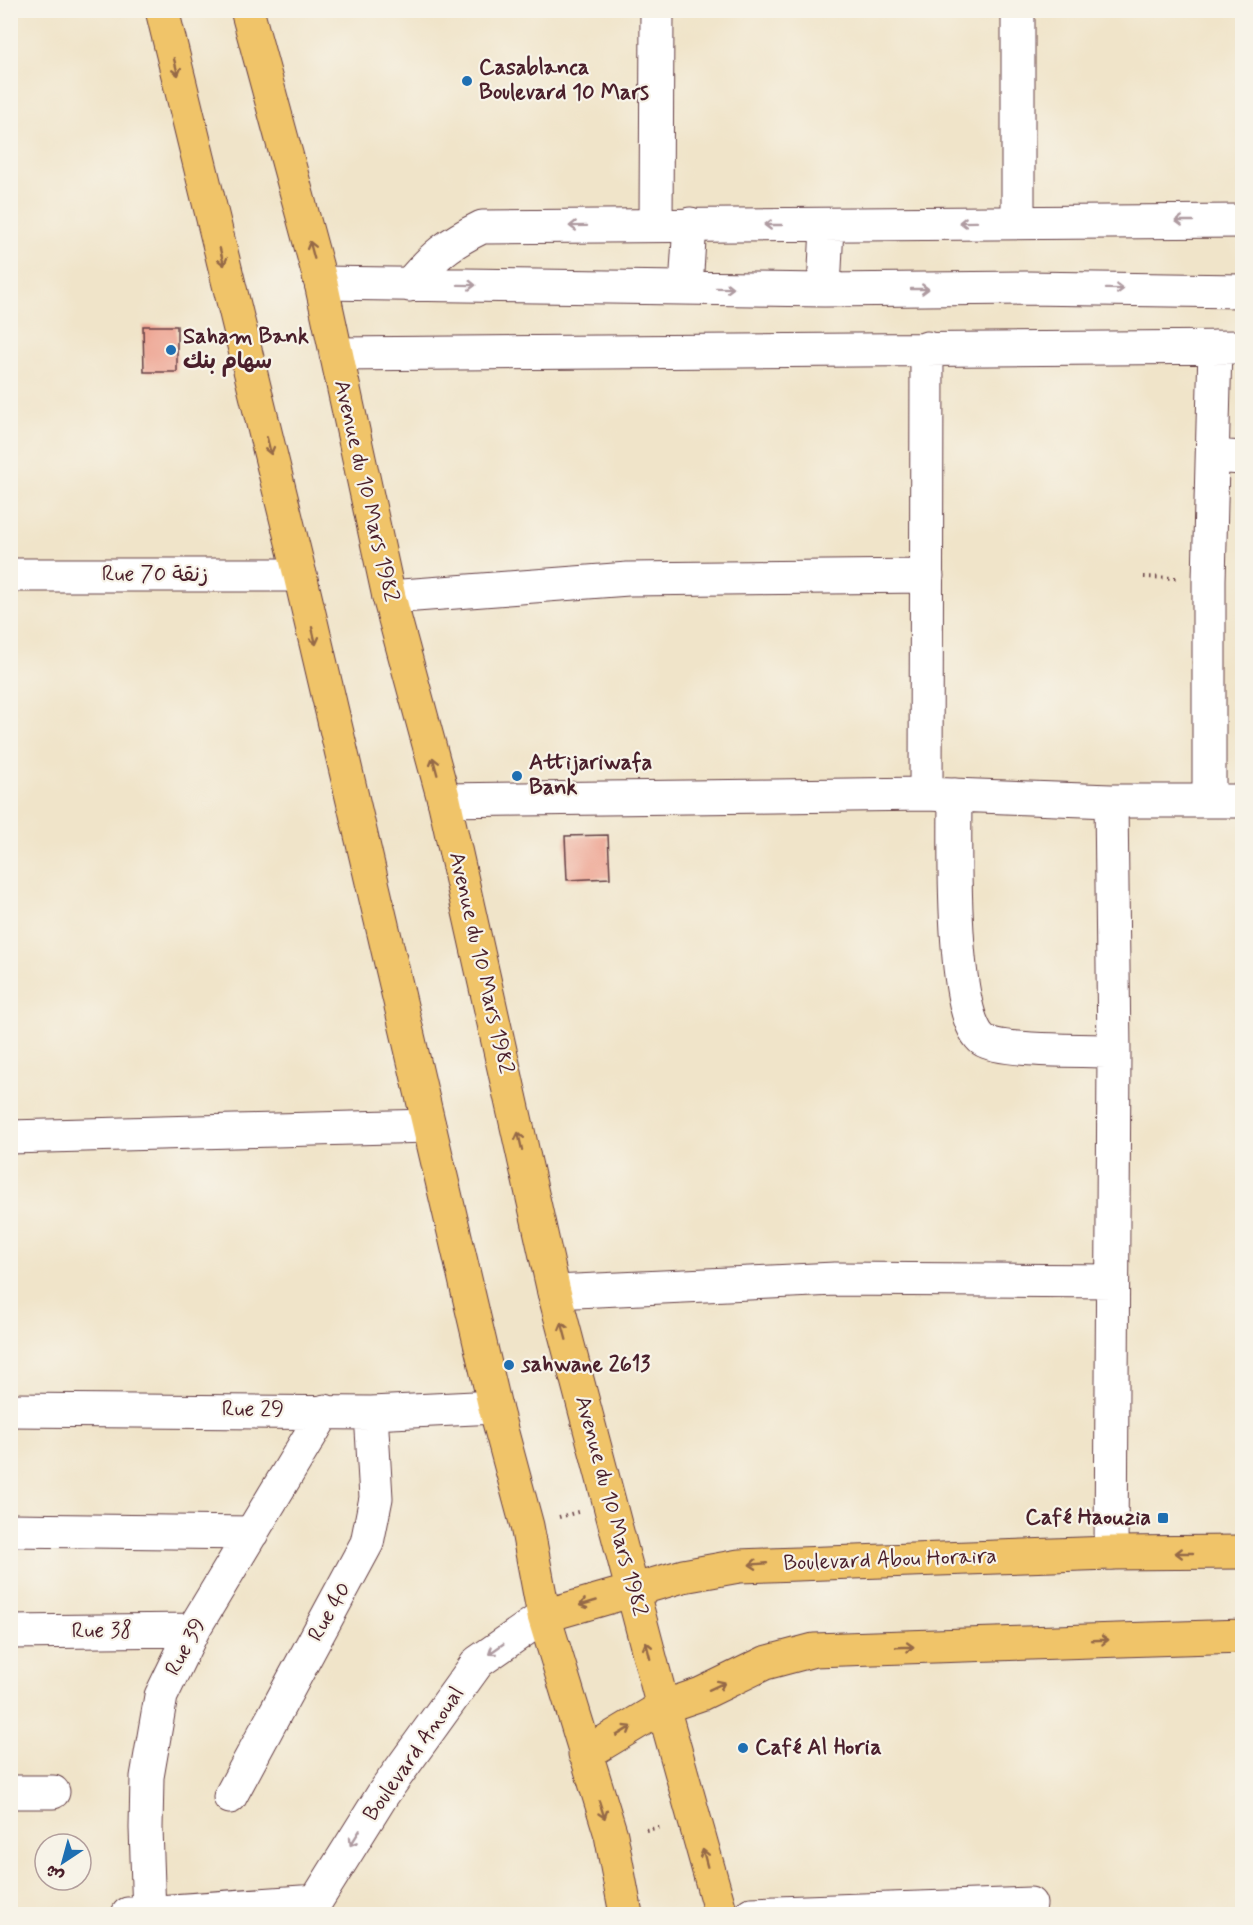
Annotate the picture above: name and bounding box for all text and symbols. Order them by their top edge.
place label: Casablanca Boulevard 10 Mars [479,54,649,107]
one-way arrow [171,58,183,77]
marker: Casablanca Boulevard 10 Mars [460,74,474,88]
one-way arrow [1175,215,1195,227]
one-way arrow [959,217,979,228]
one-way arrow [764,219,784,231]
one-way arrow [569,220,589,232]
one-way arrow [306,241,317,260]
one-way arrow [217,247,229,266]
one-way arrow [457,279,477,291]
one-way arrow [715,282,735,294]
one-way arrow [910,283,930,295]
one-way arrow [1104,284,1124,295]
place label: Saham Bank سهام بنك [183,323,309,377]
marker: Saham Bank سهام بنك [164,343,178,357]
street label: Avenue du 10 Mars 1982 [327,377,405,605]
one-way arrow [263,436,275,455]
street label: Rue 70 زنقة [102,561,208,589]
one-way arrow [309,626,321,645]
place label: Attijariwafa Bank [529,749,652,802]
one-way arrow [429,757,440,776]
marker: Attijariwafa Bank [510,769,524,783]
street label: Avenue du 10 Mars 1982 [442,849,520,1077]
one-way arrow [514,1131,526,1150]
one-way arrow [558,1321,570,1340]
place label: sahwane 2613 [520,1351,650,1379]
marker: sahwane 2613 [502,1358,516,1372]
street label: Avenue du 10 Mars 1982 [568,1393,654,1619]
street label: Rue 29 [222,1396,284,1424]
place label: Café Haouzia [1025,1504,1151,1532]
marker: Café Haouzia [1156,1511,1170,1525]
street label: Boulevard Abou Horaira [783,1542,997,1578]
one-way arrow [1175,1547,1195,1559]
one-way arrow [749,1559,769,1570]
street label: Rue 40 [302,1577,358,1647]
one-way arrow [579,1598,598,1609]
street label: Rue 39 [159,1613,213,1681]
street label: Rue 38 [71,1616,133,1646]
one-way arrow [1090,1634,1110,1646]
one-way arrow [642,1641,653,1660]
one-way arrow [895,1641,915,1652]
one-way arrow [488,1643,505,1655]
one-way arrow [708,1679,726,1691]
street label: Boulevard Anoual [357,1681,471,1827]
one-way arrow [615,1724,632,1736]
place label: Café Al Horia [755,1734,882,1762]
marker: Café Al Horia [736,1741,750,1755]
one-way arrow [598,1800,609,1819]
one-way arrow [349,1829,361,1846]
north arrow [33,1832,93,1892]
one-way arrow [699,1849,711,1868]
text: ش [42,1859,68,1887]

